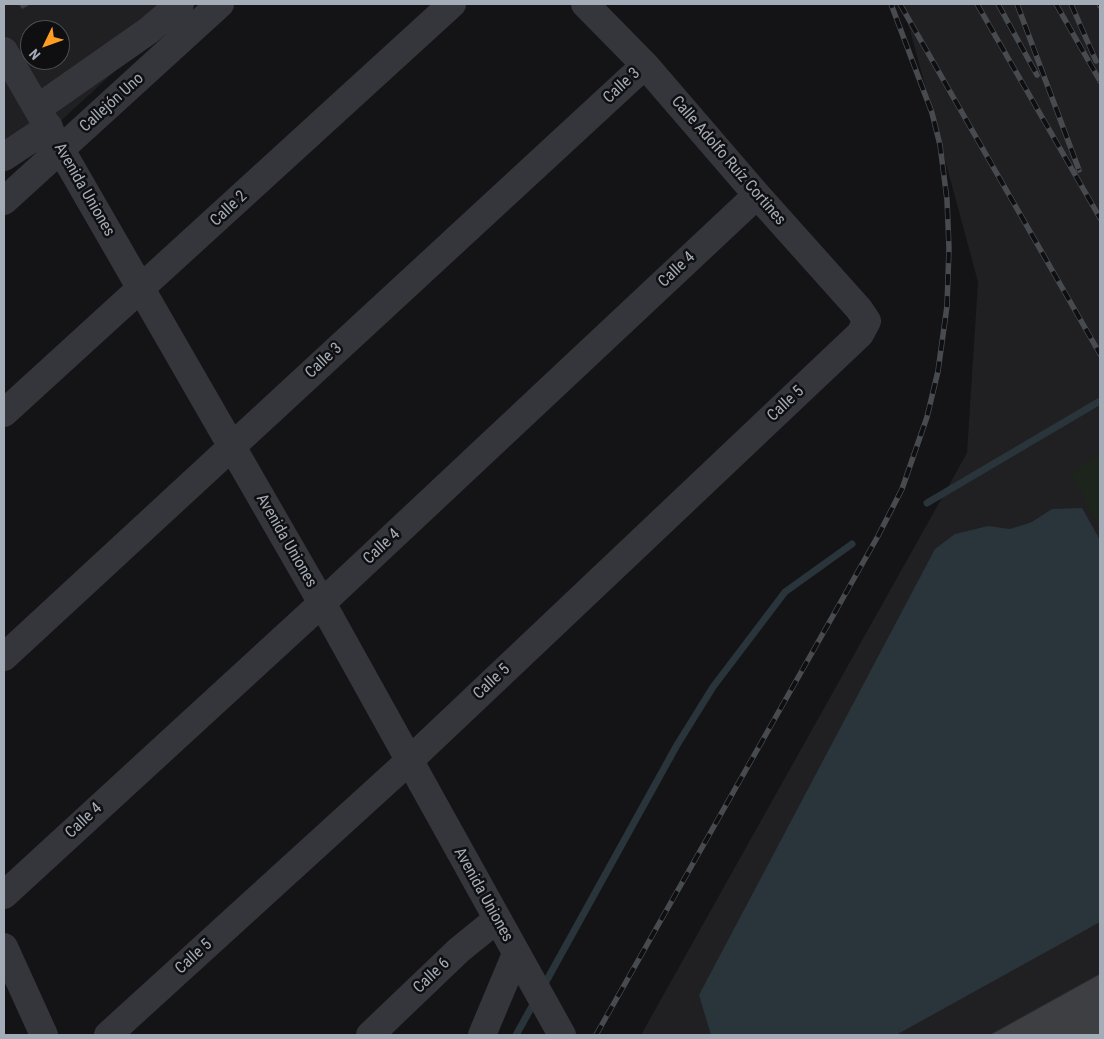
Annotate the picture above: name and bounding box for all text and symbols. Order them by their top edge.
north arrow [20,20,70,70]
text: N [26,46,43,63]
street label: Calle 3 [600,64,644,108]
street label: Callejón Uno [76,69,148,137]
street label: Calle Adolfo Ruíz Cortines [667,92,789,230]
street label: Avenida Uniones [49,140,119,240]
street label: Calle 2 [207,187,251,231]
street label: Calle 4 [655,248,699,292]
street label: Calle 3 [302,339,346,383]
street label: Calle 5 [764,382,808,426]
street label: Avenida Uniones [251,491,321,591]
street label: Calle 4 [360,525,404,569]
street label: Calle 5 [470,660,514,704]
street label: Calle 4 [62,799,106,843]
street label: Avenida Uniones [449,845,517,945]
street label: Calle 5 [172,935,216,979]
street label: Calle 6 [410,954,454,998]

